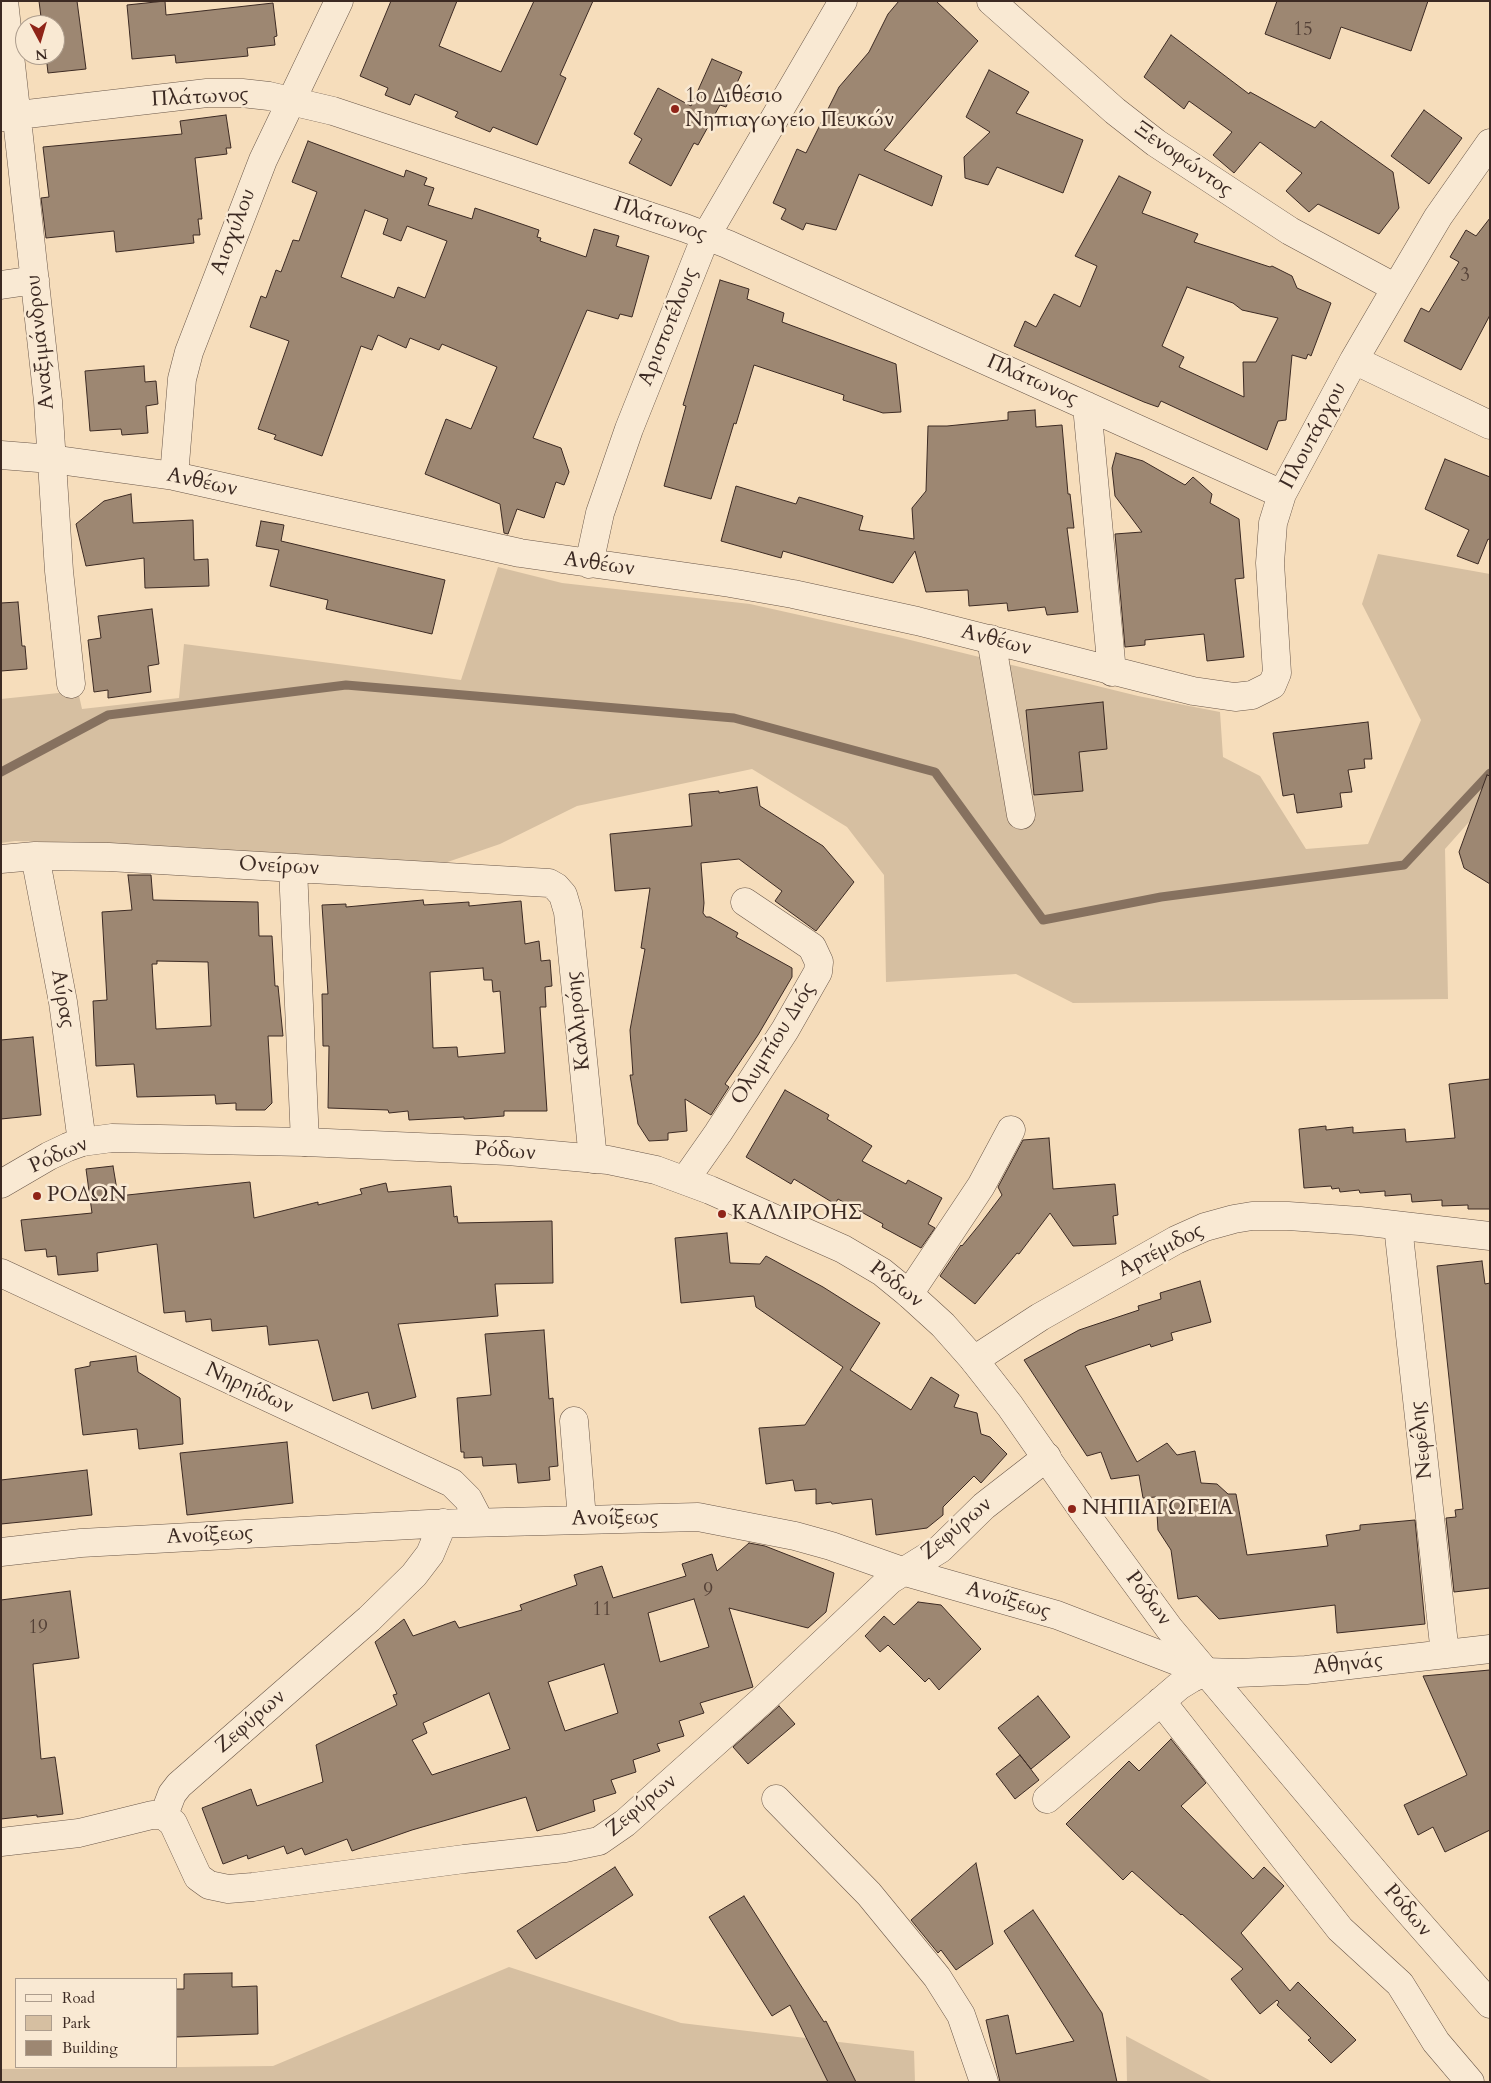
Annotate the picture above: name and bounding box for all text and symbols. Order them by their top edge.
north arrow [15,15,65,65]
house number: 15 [1293,20,1313,42]
text: N [34,44,49,65]
street label: Πλάτωνος [151,83,249,113]
place label: 1ο Διθέσιο Νηπιαγωγείο Πευκών [685,84,894,134]
marker: 1ο Διθέσιο Νηπιαγωγείο Πευκών [669,103,681,115]
street label: Ξενοφώντος [1129,117,1237,203]
street label: Αισχύλου [206,185,262,279]
street label: Πλάτωνος [610,192,710,248]
street label: Αριστοτέλους [634,264,704,390]
house number: 3 [1460,266,1470,288]
street label: Αναξιμάνδρου [21,273,61,411]
street label: Πλάτωνος [983,350,1081,412]
street label: Πλουτάρχου [1275,378,1353,494]
street label: Ανθέων [164,463,240,503]
street label: Ανθέων [562,548,636,582]
street label: Ανθέων [958,620,1034,662]
street label: Ονείρων [238,852,320,882]
street label: Αύρας [44,968,80,1030]
street label: Καλλιρόης [561,970,597,1072]
street label: Ολυμπίου Διός [726,978,822,1110]
street label: Ρόδων [26,1132,92,1180]
street label: Ρόδων [473,1137,537,1167]
place label: ΡΟΔΩΝ [47,1183,127,1209]
marker: ΡΟΔΩΝ [31,1190,43,1202]
place label: ΚΑΛΛΙΡΟΗΣ [732,1201,862,1227]
marker: ΚΑΛΛΙΡΟΗΣ [716,1208,728,1220]
street label: Αρτέμιδος [1114,1219,1208,1283]
street label: Ρόδων [864,1256,928,1314]
street label: Νηρηίδων [201,1358,297,1420]
street label: Νεφέλης [1405,1400,1439,1480]
street label: Ζεφύρων [916,1492,998,1566]
place label: ΝΗΠΙΑΓΩΓΕΙΑ [1082,1496,1233,1522]
marker: ΝΗΠΙΑΓΩΓΕΙΑ [1066,1503,1078,1515]
street label: Ανοίξεως [571,1506,659,1532]
street label: Ανοίξεως [166,1521,254,1551]
street label: Ρόδων [1119,1567,1177,1631]
street label: Ανοίξεως [963,1577,1053,1625]
house number: 9 [703,1581,713,1603]
house number: 11 [592,1600,612,1622]
house number: 19 [28,1618,48,1640]
street label: Αθηνάς [1312,1649,1384,1681]
street label: Ζεφύρων [211,1685,291,1759]
street label: Ζεφύρων [601,1769,683,1843]
street label: Ρόδων [1377,1880,1437,1942]
legend [15,1978,178,2068]
text: Road [62,1988,95,2008]
text: Park [62,2013,91,2033]
text: Building [62,2038,118,2058]

